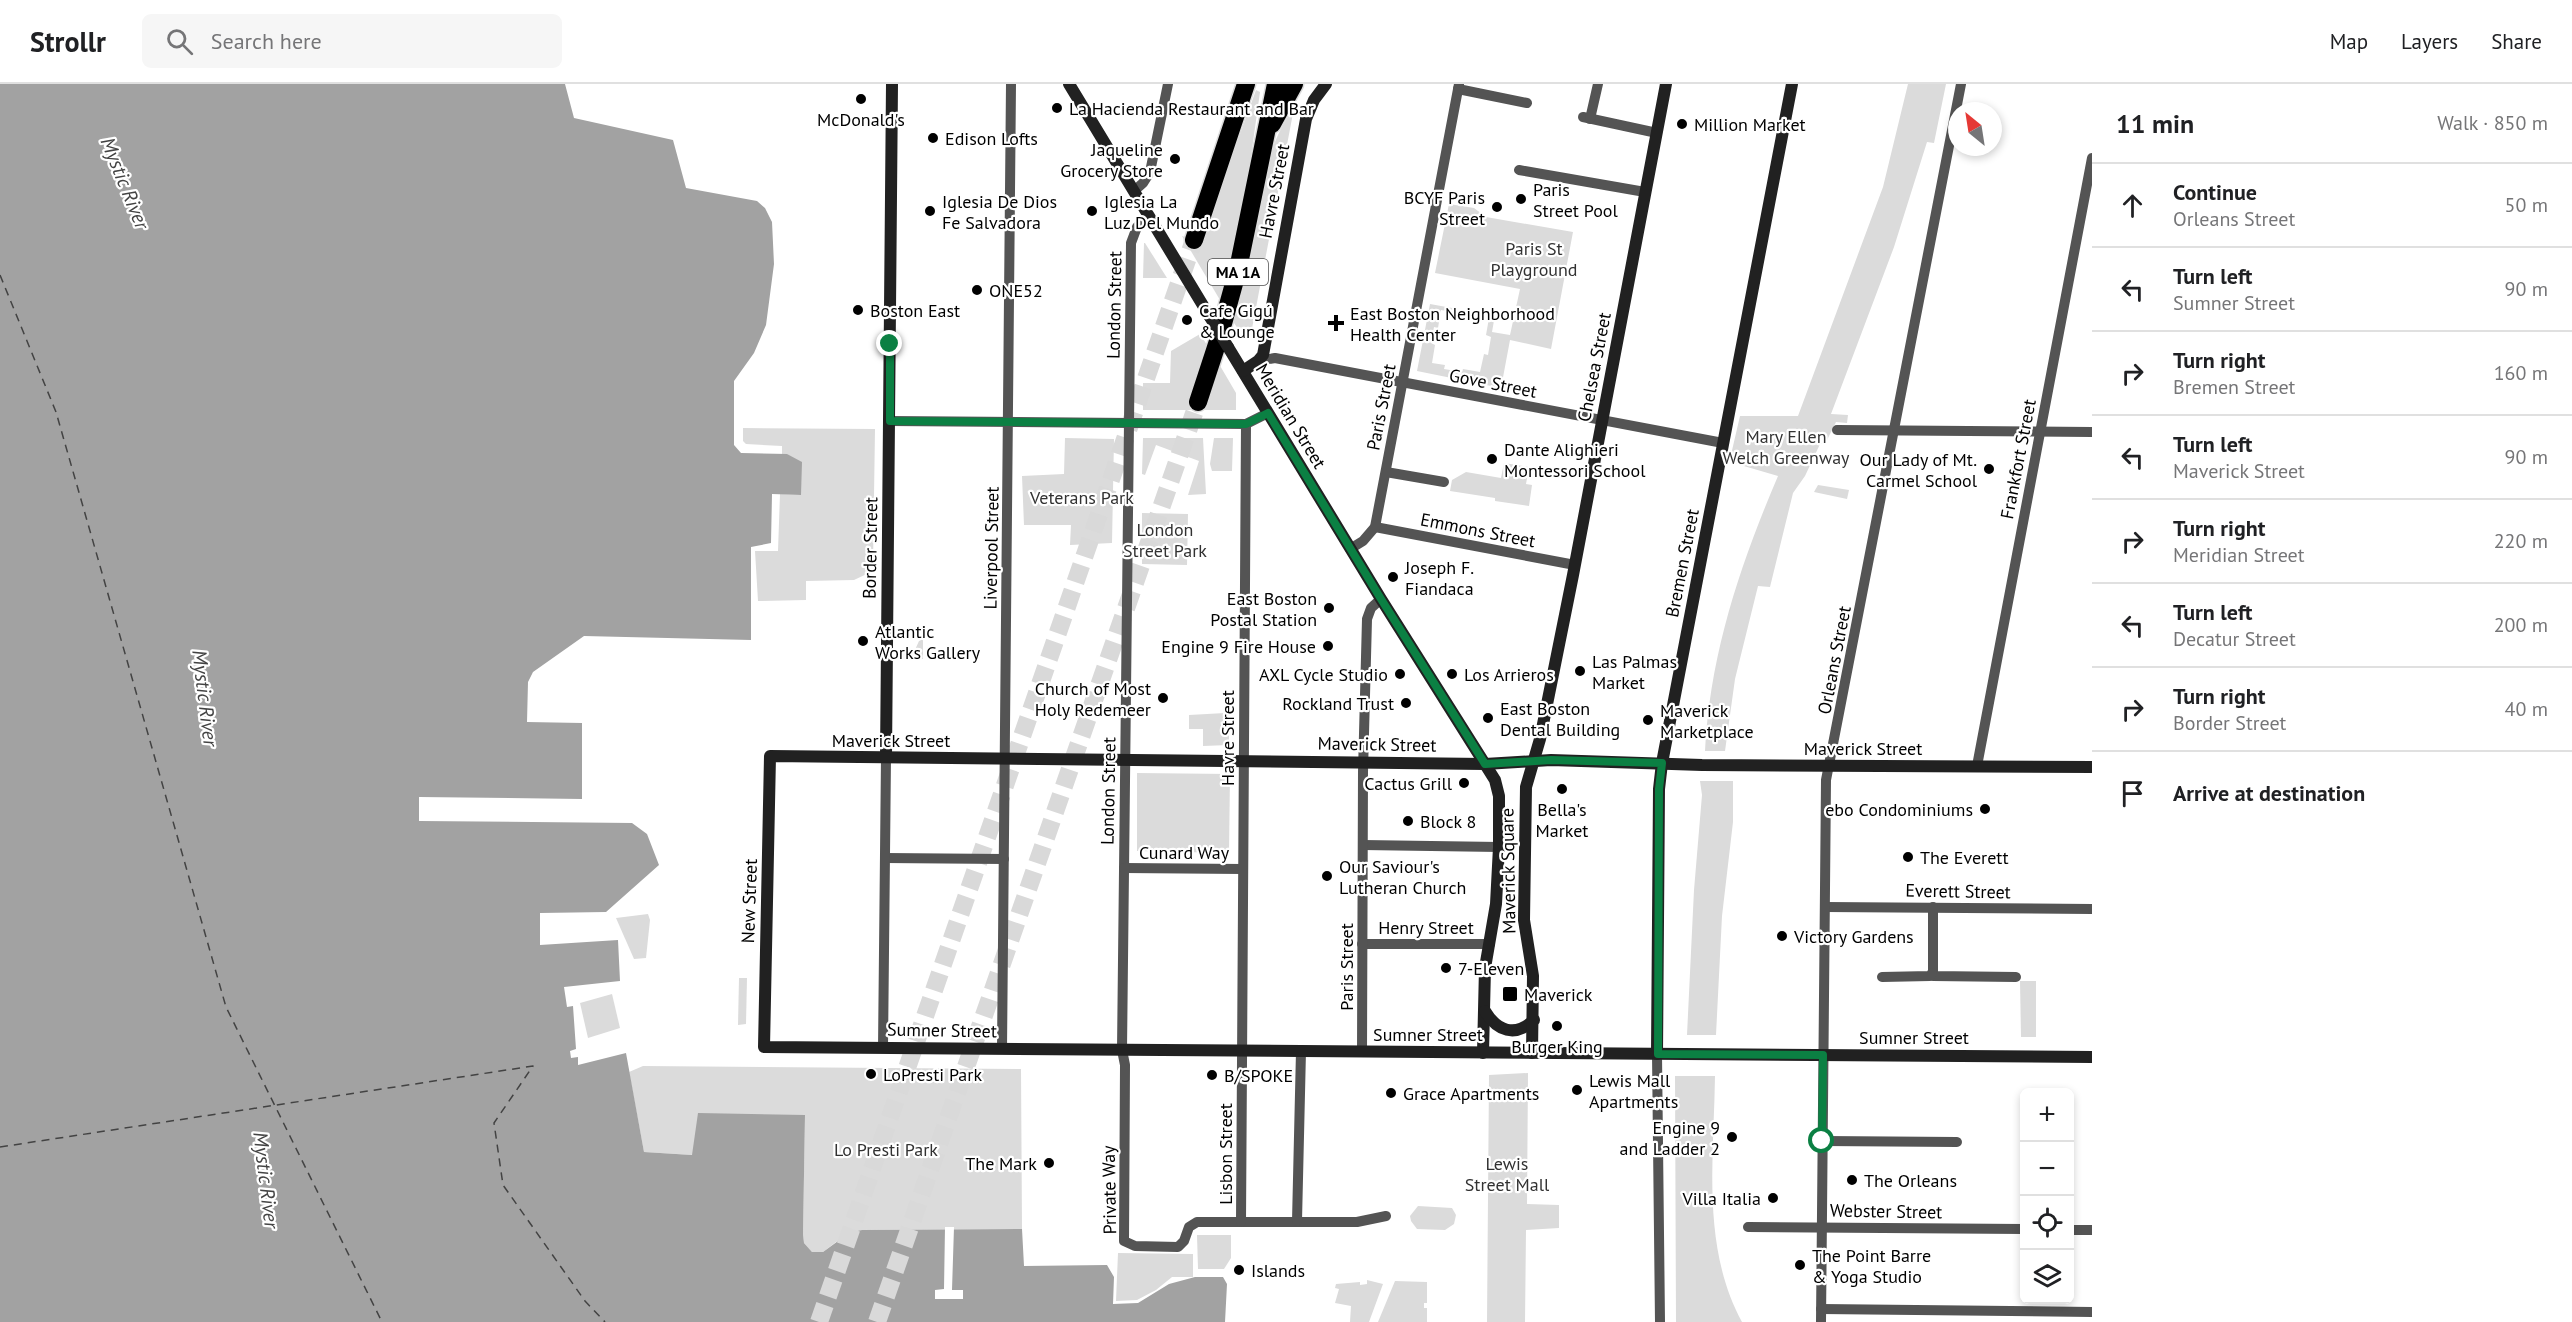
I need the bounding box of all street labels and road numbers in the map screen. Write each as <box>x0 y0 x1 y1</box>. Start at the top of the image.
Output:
street label: Havre Street <box>1254 142 1294 240</box>
street label: London Street <box>1102 251 1126 359</box>
road number: MA 1A <box>1208 259 1268 285</box>
street label: Chelsea Street <box>1572 310 1616 424</box>
street label: Meridian Street <box>1251 359 1331 473</box>
street label: Paris Street <box>1361 362 1401 452</box>
street label: Gove Street <box>1447 363 1539 403</box>
street label: Frankfort Street <box>1995 397 2041 521</box>
street label: Liverpool Street <box>978 486 1004 610</box>
street label: Border Street <box>858 497 882 599</box>
street label: Bremen Street <box>1660 507 1704 619</box>
street label: Emmons Street <box>1419 508 1537 552</box>
street label: Orleans Street <box>1812 604 1856 716</box>
street label: Havre Street <box>1216 690 1239 786</box>
street label: Maverick Street <box>832 729 950 752</box>
street label: Maverick Street <box>1317 731 1437 757</box>
street label: London Street <box>1096 737 1120 845</box>
street label: Maverick Street <box>1804 737 1922 760</box>
street label: Maverick Square <box>1495 808 1521 934</box>
street label: Cunard Way <box>1139 841 1230 864</box>
street label: New Street <box>736 858 762 944</box>
street label: Everett Street <box>1905 879 2011 903</box>
street label: Henry Street <box>1378 916 1474 939</box>
street label: Paris Street <box>1335 923 1358 1011</box>
street label: Sumner Street <box>887 1018 997 1042</box>
street label: Sumner Street <box>1373 1023 1483 1046</box>
street label: Sumner Street <box>1859 1026 1969 1049</box>
street label: Lisbon Street <box>1214 1103 1237 1205</box>
street label: Private Way <box>1097 1145 1121 1235</box>
street label: Webster Street <box>1830 1199 1942 1223</box>

